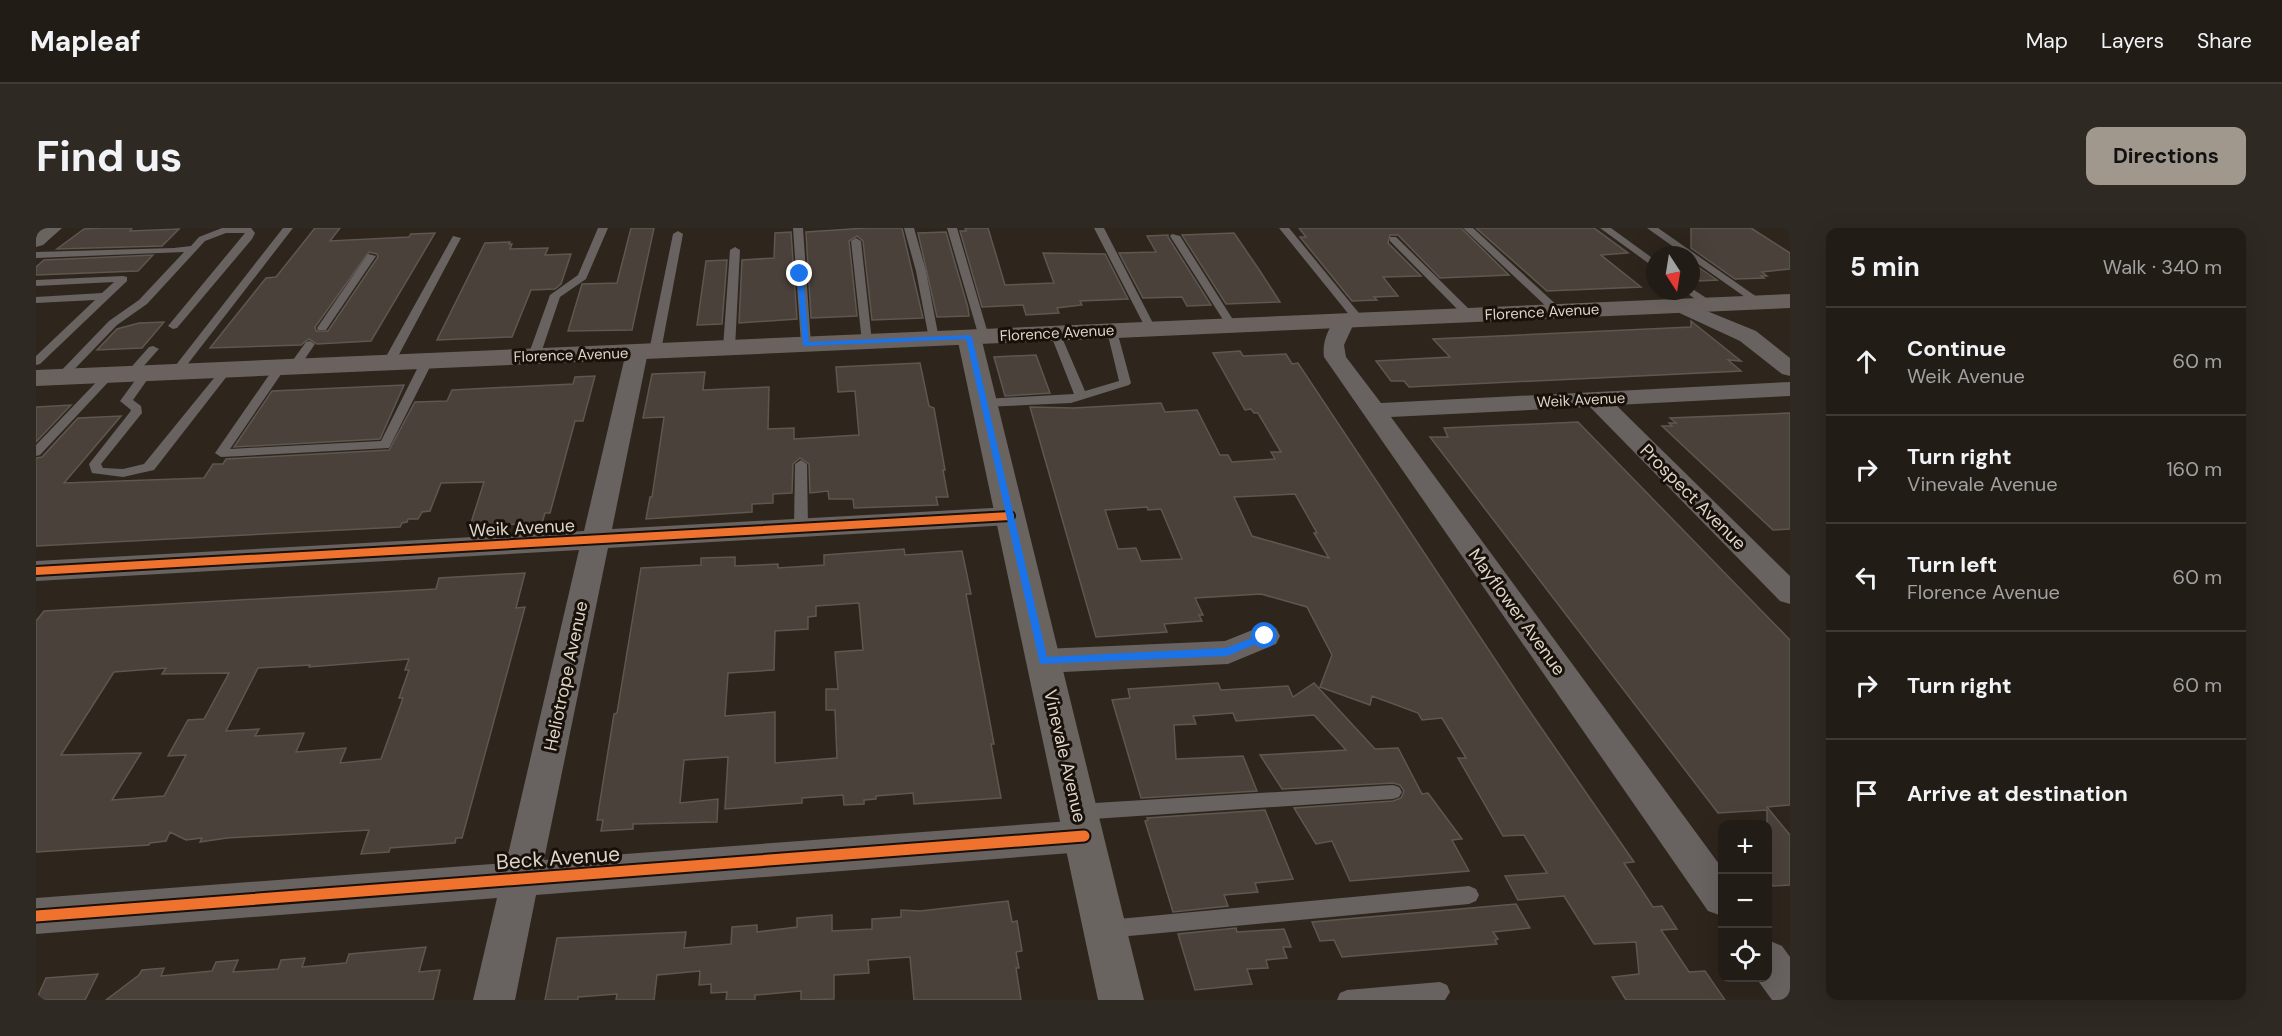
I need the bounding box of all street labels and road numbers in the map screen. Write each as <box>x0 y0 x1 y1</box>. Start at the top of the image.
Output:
street label: Florence Avenue <box>1484 299 1600 325</box>
street label: Florence Avenue <box>999 320 1115 346</box>
street label: Florence Avenue <box>513 343 629 367</box>
street label: Weik Avenue <box>1536 388 1626 412</box>
street label: Prospect Avenue <box>1635 439 1751 555</box>
street label: Weik Avenue <box>468 513 576 543</box>
street label: Mayflower Avenue <box>1463 544 1571 680</box>
street label: Heliotrope Avenue <box>538 599 594 753</box>
street label: Vinevale Avenue <box>1038 687 1092 825</box>
street label: Beck Avenue <box>495 840 621 876</box>

